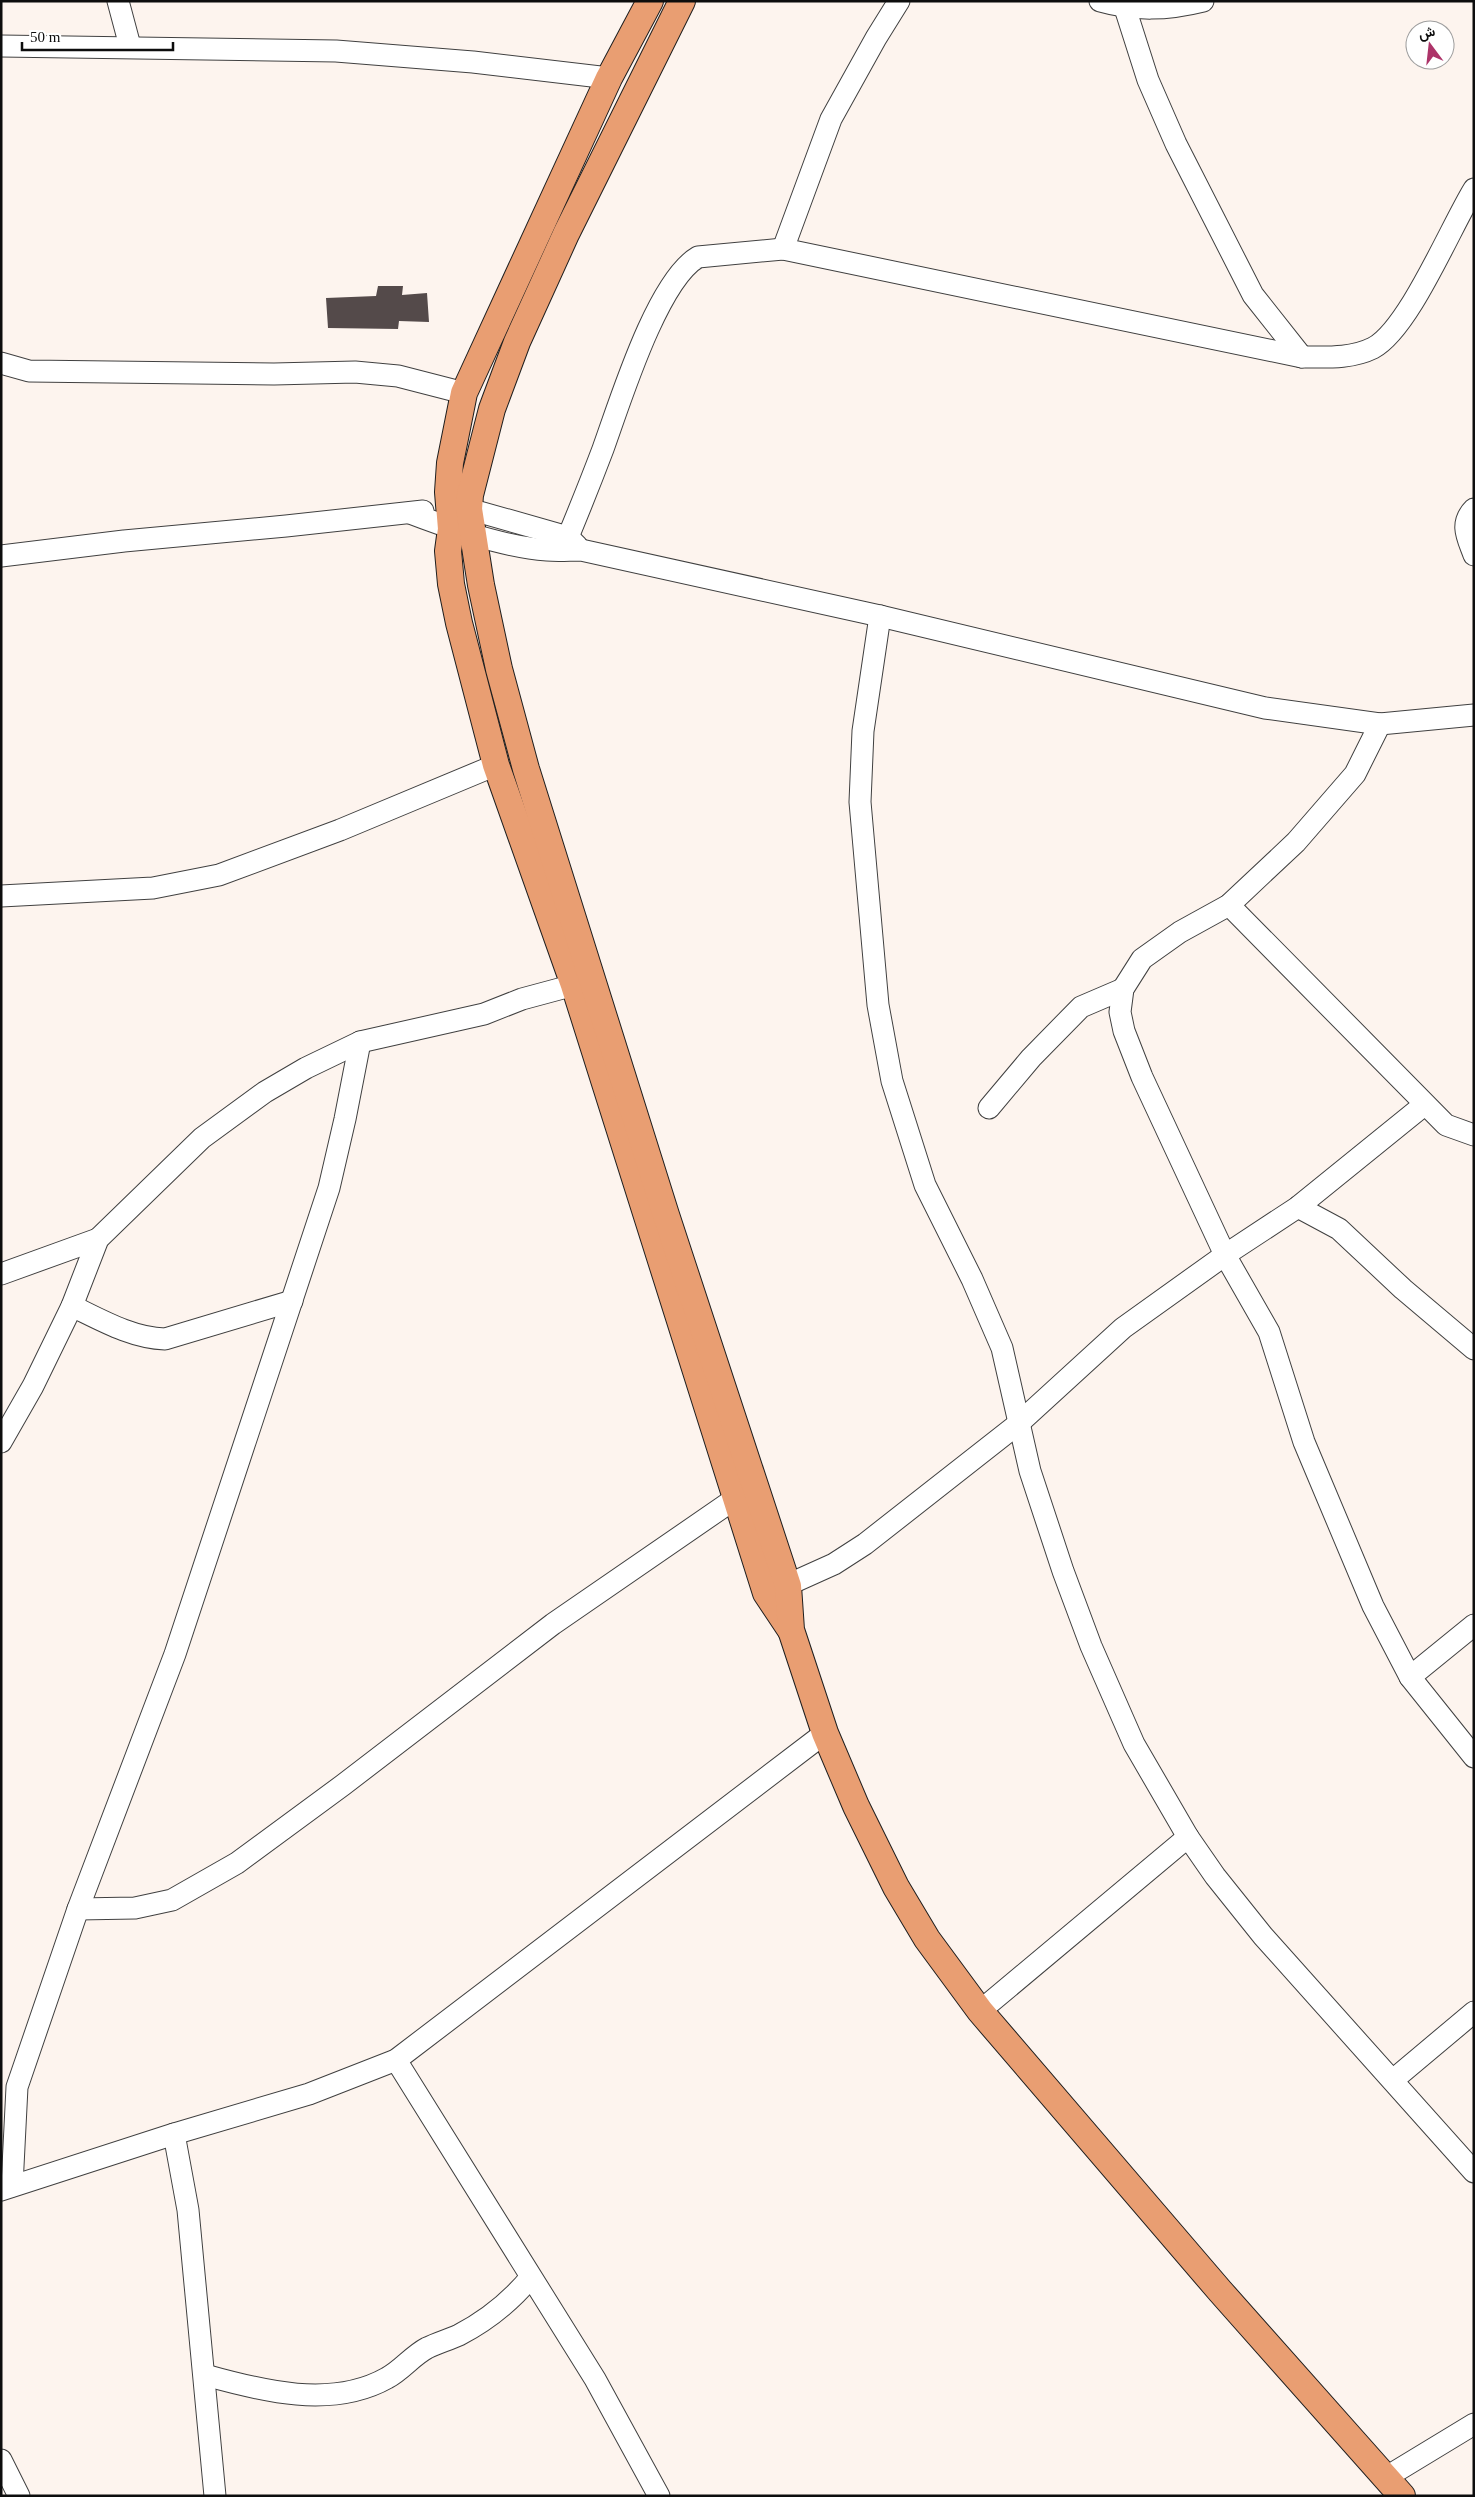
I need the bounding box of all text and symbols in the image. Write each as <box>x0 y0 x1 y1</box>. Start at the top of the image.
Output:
scale bar <box>22 20 174 52</box>
north arrow <box>1405 20 1455 70</box>
text: ش <box>1417 23 1437 43</box>
text: 50 m <box>30 29 61 45</box>

